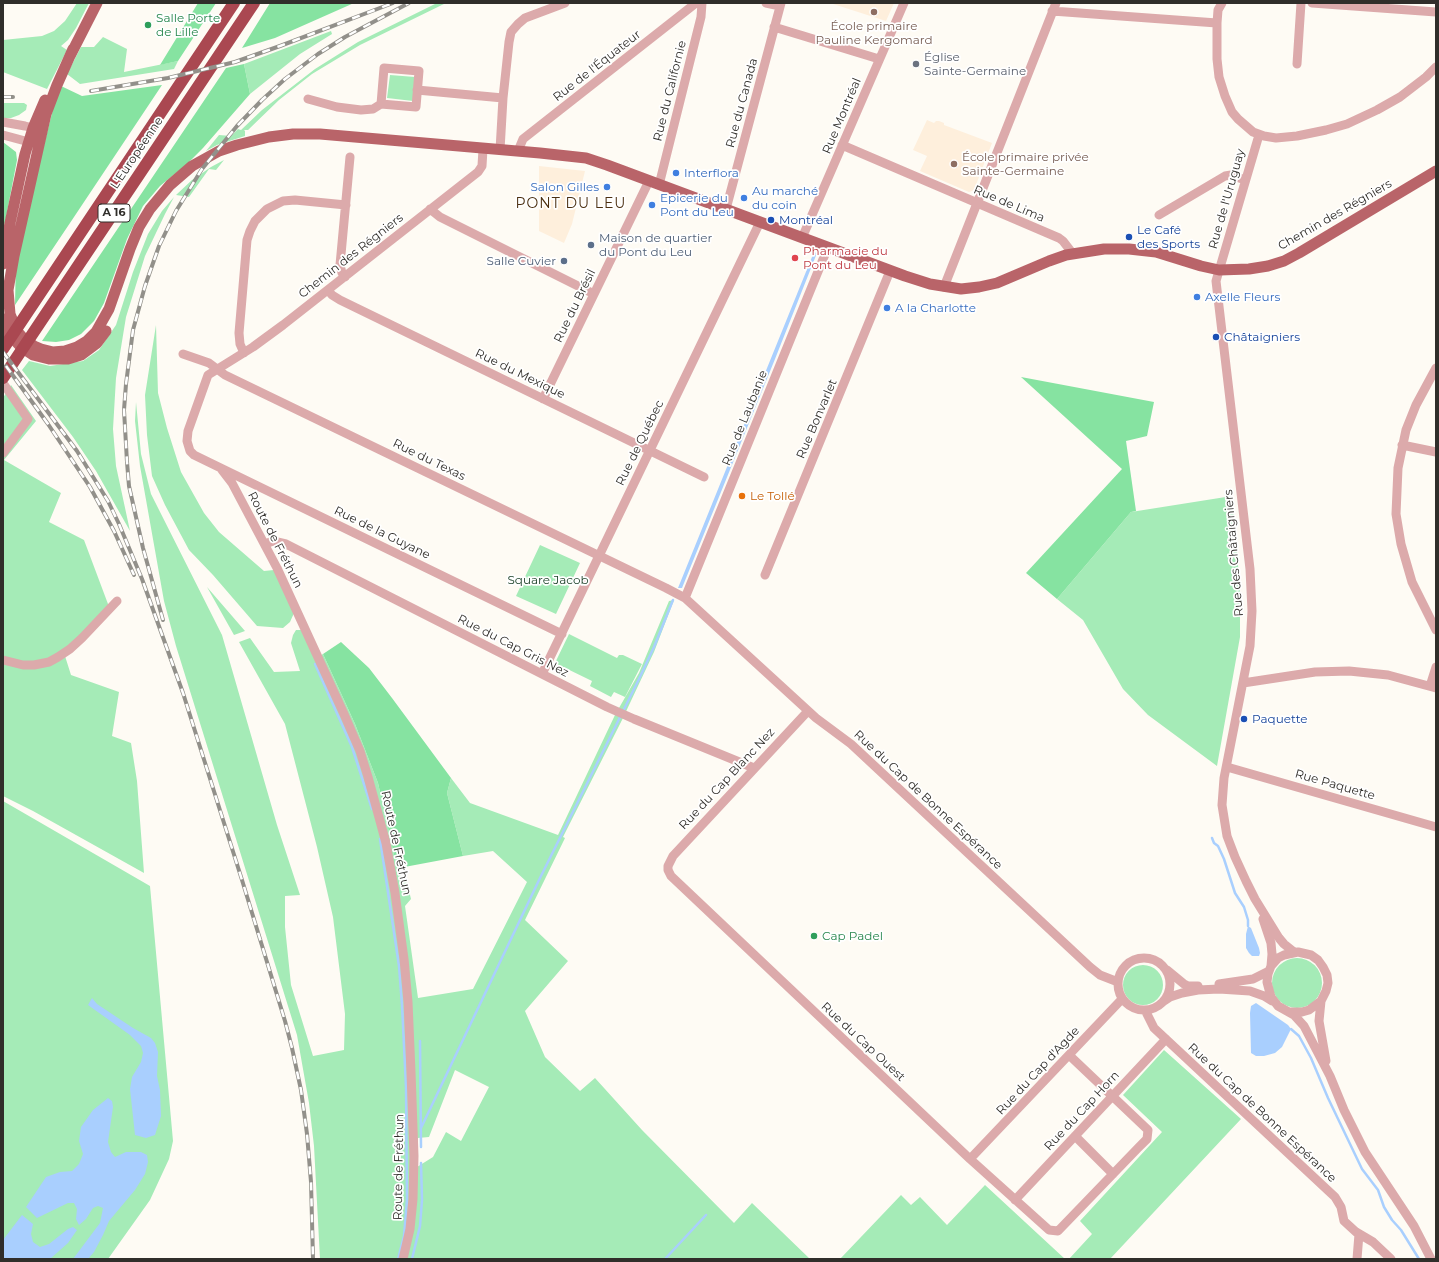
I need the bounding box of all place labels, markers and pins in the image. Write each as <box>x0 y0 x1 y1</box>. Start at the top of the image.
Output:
marker: École primaire Pauline Kergomard <box>869 7 879 17</box>
place label: Salle Porte de Lille <box>156 11 220 39</box>
place label: École primaire Pauline Kergomard <box>815 19 933 47</box>
marker: Salle Porte de Lille <box>143 20 153 30</box>
place label: Église Sainte-Germaine <box>924 50 1026 78</box>
marker: Église Sainte-Germaine <box>911 59 921 69</box>
place label: École primaire privée Sainte-Germaine <box>962 150 1089 178</box>
marker: École primaire privée Sainte-Germaine <box>949 159 959 169</box>
place label: Interflora <box>684 166 739 180</box>
marker: Interflora <box>671 168 681 178</box>
place label: Salon Gilles <box>530 180 599 194</box>
marker: Salon Gilles <box>602 182 612 192</box>
place label: Au marché du coin <box>752 184 818 212</box>
place label: Epicerie du Pont du Leu <box>660 191 734 219</box>
marker: Au marché du coin <box>739 193 749 203</box>
marker: Epicerie du Pont du Leu <box>647 200 657 210</box>
place label: Montréal <box>779 213 833 227</box>
marker: Montréal <box>766 215 776 225</box>
place label: Le Café des Sports <box>1137 223 1200 251</box>
place label: Maison de quartier du Pont du Leu <box>599 231 712 259</box>
marker: Le Café des Sports <box>1124 232 1134 242</box>
marker: Maison de quartier du Pont du Leu <box>586 240 596 250</box>
place label: Pharmacie du Pont du Leu <box>803 244 888 272</box>
marker: Pharmacie du Pont du Leu <box>790 253 800 263</box>
place label: Salle Cuvier <box>487 254 556 268</box>
marker: Salle Cuvier <box>559 256 569 266</box>
place label: Axelle Fleurs <box>1205 290 1280 304</box>
marker: Axelle Fleurs <box>1192 292 1202 302</box>
place label: A la Charlotte <box>895 301 976 315</box>
marker: A la Charlotte <box>882 303 892 313</box>
place label: Châtaigniers <box>1224 330 1300 344</box>
marker: Châtaigniers <box>1211 332 1221 342</box>
place label: Le Tollé <box>750 489 795 503</box>
marker: Le Tollé <box>737 491 747 501</box>
place label: Paquette <box>1252 712 1308 726</box>
marker: Paquette <box>1239 714 1249 724</box>
place label: Cap Padel <box>822 929 883 943</box>
marker: Cap Padel <box>809 931 819 941</box>

